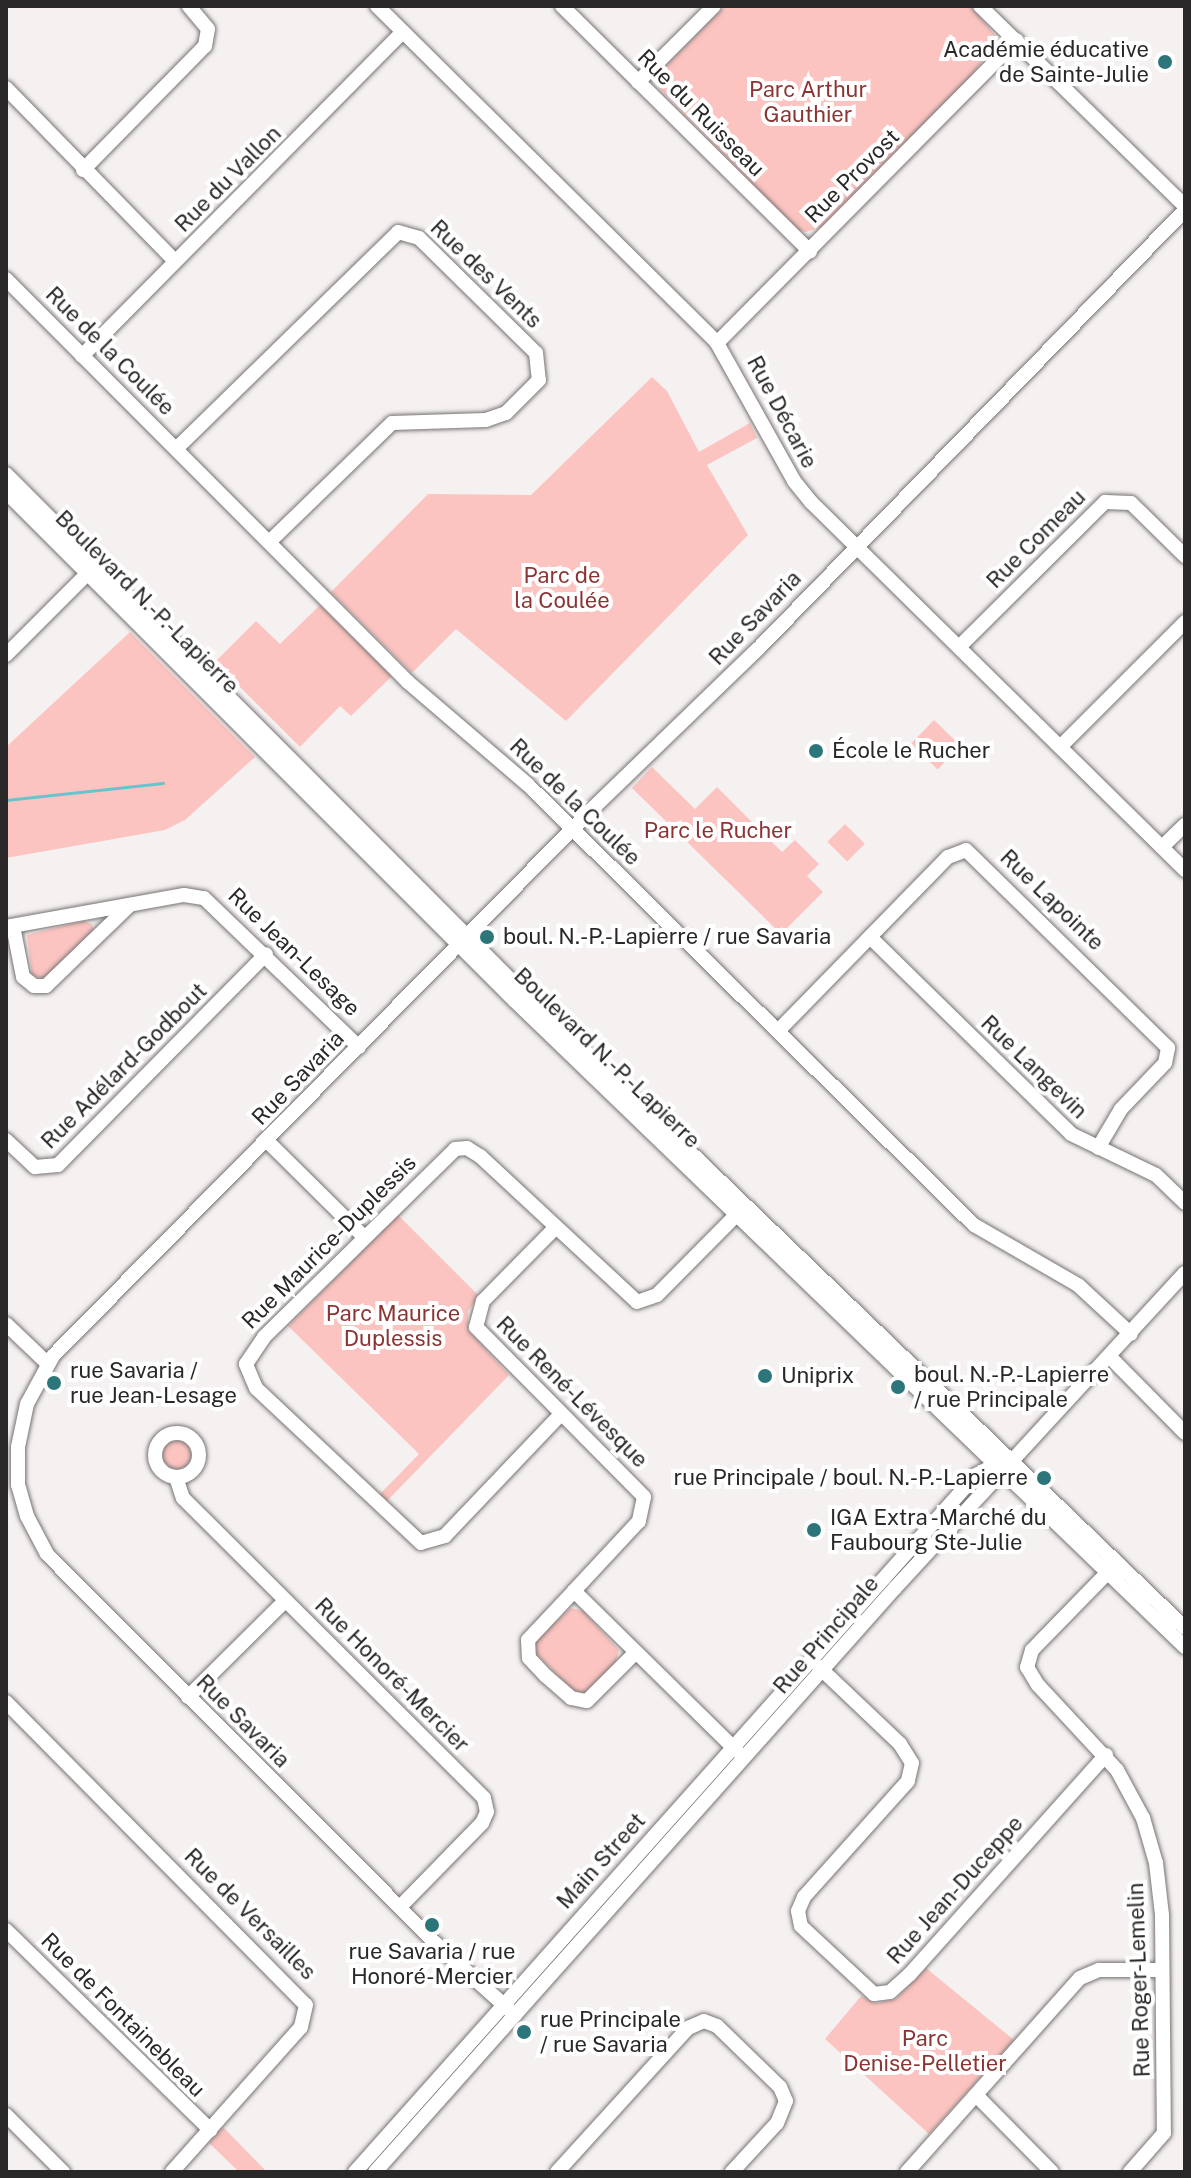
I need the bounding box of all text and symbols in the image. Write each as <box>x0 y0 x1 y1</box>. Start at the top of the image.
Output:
place label: Académie éducative de Sainte-Julie <box>943 36 1149 88</box>
street label: Rue du Ruisseau <box>632 44 770 182</box>
marker: Académie éducative de Sainte-Julie <box>1156 53 1174 71</box>
park label: Parc Arthur Gauthier <box>749 76 867 128</box>
street label: Rue du Vallon <box>169 120 287 238</box>
street label: Rue Provost <box>799 123 905 229</box>
street label: Rue des Vents <box>425 214 547 334</box>
street label: Rue de la Coulée <box>40 281 180 421</box>
street label: Rue Décarie <box>741 351 823 473</box>
street label: Rue Comeau <box>981 484 1091 594</box>
street label: Boulevard N.-P.-Lapierre <box>50 505 244 699</box>
park label: Parc de la Coulée <box>514 562 610 614</box>
street label: Rue Savaria <box>703 565 807 671</box>
street label: Rue de la Coulée <box>504 733 646 871</box>
place label: École le Rucher <box>832 738 991 764</box>
marker: École le Rucher <box>807 742 825 760</box>
park label: Parc le Rucher <box>644 818 792 844</box>
street label: Rue Lapointe <box>995 844 1109 956</box>
street label: Rue Jean-Lesage <box>223 882 365 1022</box>
place label: boul. N.-P.-Lapierre / rue Savaria <box>503 924 832 950</box>
marker: boul. N.-P.-Lapierre / rue Savaria <box>478 928 496 946</box>
street label: Boulevard N.-P.-Lapierre <box>509 962 705 1154</box>
street label: Rue Adélard-Godbout <box>36 978 212 1154</box>
street label: Rue Langevin <box>975 1010 1093 1124</box>
street label: Rue Savaria <box>246 1025 350 1131</box>
street label: Rue Maurice-Duplessis <box>236 1149 422 1335</box>
park label: Parc Maurice Duplessis <box>326 1300 460 1352</box>
street label: Rue René-Lévesque <box>491 1311 653 1473</box>
place label: rue Savaria / rue Jean-Lesage <box>70 1357 237 1408</box>
place label: boul. N.-P.-Lapierre / rue Principale <box>914 1361 1109 1412</box>
place label: Uniprix <box>781 1363 854 1389</box>
marker: Uniprix <box>756 1367 774 1385</box>
marker: rue Savaria / rue Jean-Lesage <box>45 1374 63 1392</box>
marker: boul. N.-P.-Lapierre / rue Principale <box>889 1378 907 1396</box>
place label: rue Principale / boul. N.-P.-Lapierre <box>673 1465 1028 1491</box>
marker: rue Principale / boul. N.-P.-Lapierre <box>1035 1469 1053 1487</box>
place label: IGA Extra -Marché du Faubourg Ste-Julie <box>830 1504 1050 1556</box>
marker: IGA Extra -Marché du Faubourg Ste-Julie <box>805 1521 823 1539</box>
street label: Rue Principale <box>768 1571 884 1699</box>
street label: Rue Honoré-Mercier <box>309 1592 475 1758</box>
street label: Rue Savaria <box>191 1669 295 1773</box>
street label: Main Street <box>551 1808 651 1914</box>
street label: Rue Jean-Duceppe <box>882 1810 1028 1970</box>
street label: Rue de Versailles <box>178 1842 322 1986</box>
street label: Rue Roger-Lemelin <box>1122 1882 1156 2078</box>
marker: rue Savaria / rue Honoré-Mercier <box>423 1916 441 1934</box>
street label: Rue de Fontainebleau <box>35 1927 211 2103</box>
place label: rue Savaria / rue Honoré-Mercier <box>348 1938 516 1990</box>
place label: rue Principale / rue Savaria <box>540 2006 681 2058</box>
marker: rue Principale / rue Savaria <box>515 2023 533 2041</box>
park label: Parc Denise-Pelletier <box>843 2025 1007 2076</box>

